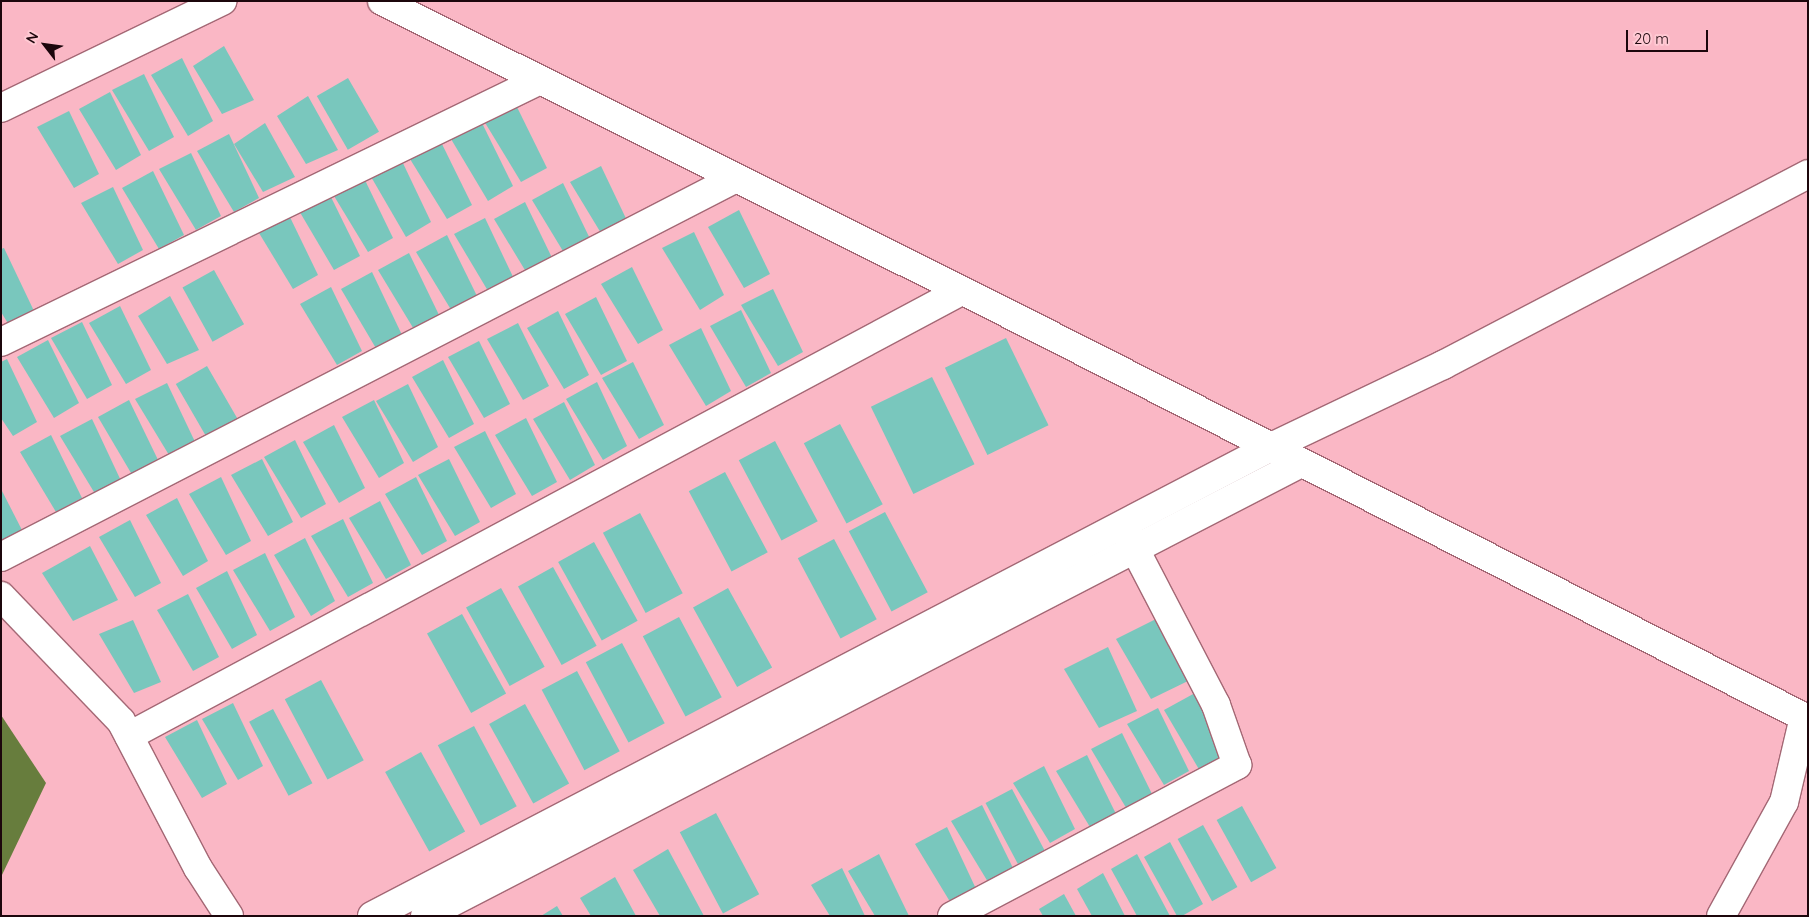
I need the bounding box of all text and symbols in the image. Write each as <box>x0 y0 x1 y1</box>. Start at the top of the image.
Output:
north arrow <box>20 20 70 70</box>
scale bar <box>1629 20 1712 52</box>
text: N <box>22 29 42 46</box>
text: 20 m <box>1634 29 1669 48</box>

